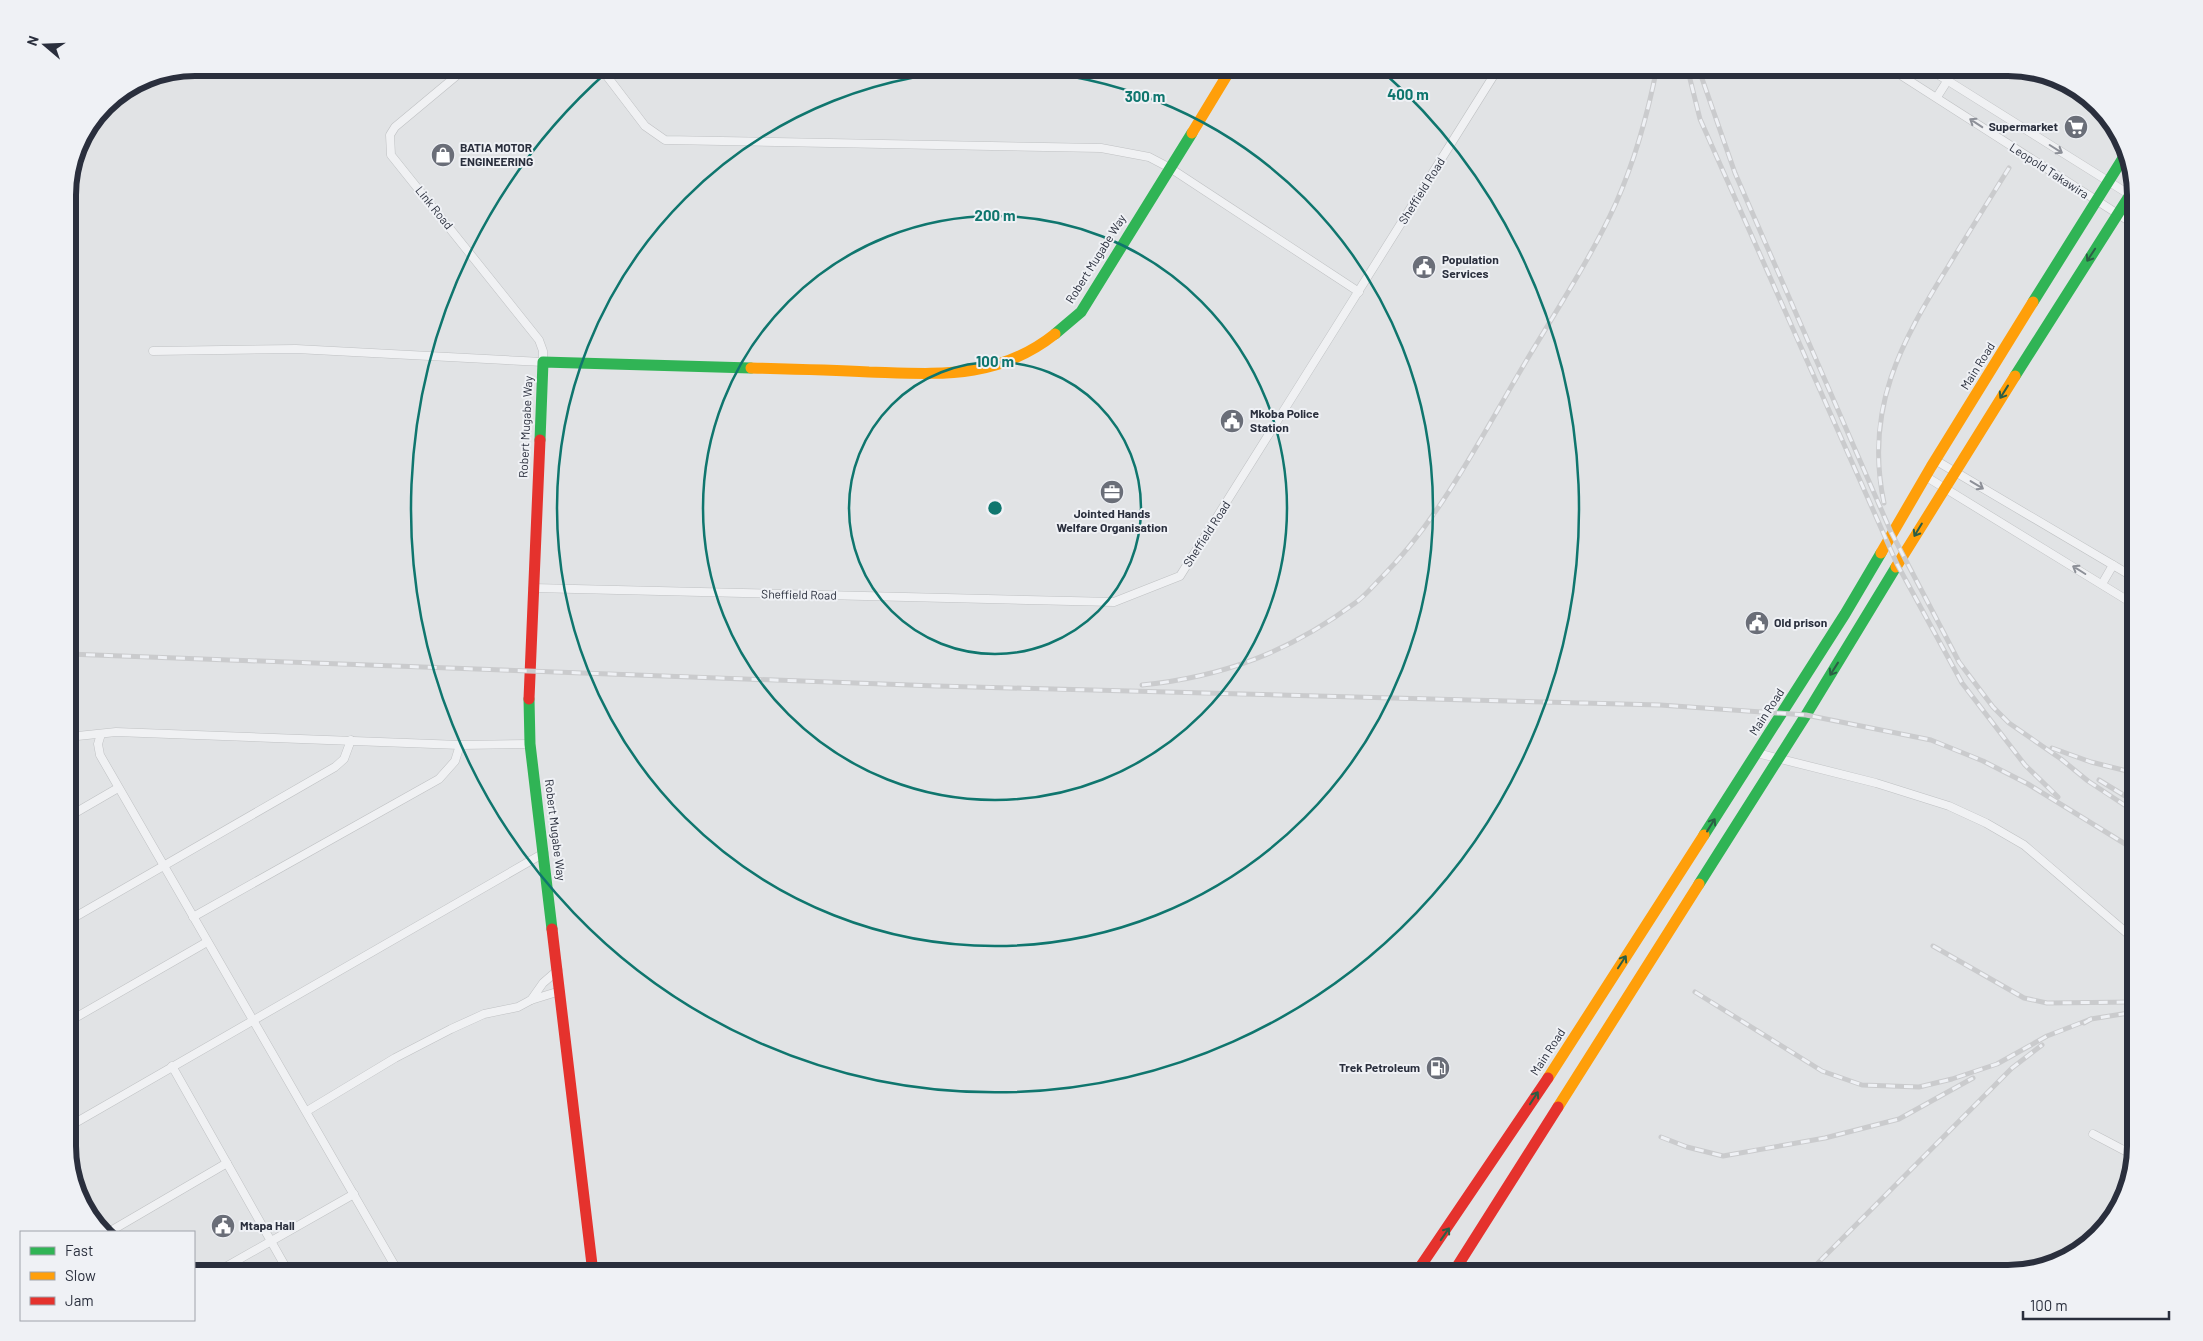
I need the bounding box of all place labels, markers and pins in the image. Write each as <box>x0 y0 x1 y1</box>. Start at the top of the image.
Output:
supermarket icon: Supermarket <box>2063 114 2089 140</box>
place label: Supermarket <box>1989 119 2058 133</box>
place label: BATIA MOTOR ENGINEERING <box>460 140 533 168</box>
shop icon: BATIA MOTOR ENGINEERING <box>430 142 456 168</box>
place label: Population Services <box>1442 252 1499 280</box>
public building icon: Population Services <box>1411 254 1437 280</box>
place label: Mkoba Police Station <box>1250 406 1319 434</box>
public building icon: Mkoba Police Station <box>1219 408 1245 434</box>
office icon: Jointed Hands Welfare Organisation <box>1099 479 1125 505</box>
centre of rings <box>986 499 1004 517</box>
place label: Jointed Hands Welfare Organisation <box>1056 506 1168 534</box>
public building icon: Old prison <box>1744 610 1770 636</box>
place label: Old prison <box>1774 615 1827 629</box>
fuel station icon: Trek Petroleum <box>1425 1055 1451 1081</box>
place label: Trek Petroleum <box>1339 1060 1420 1074</box>
public building icon: Mtapa Hall <box>210 1213 236 1239</box>
place label: Mtapa Hall <box>240 1218 295 1232</box>

